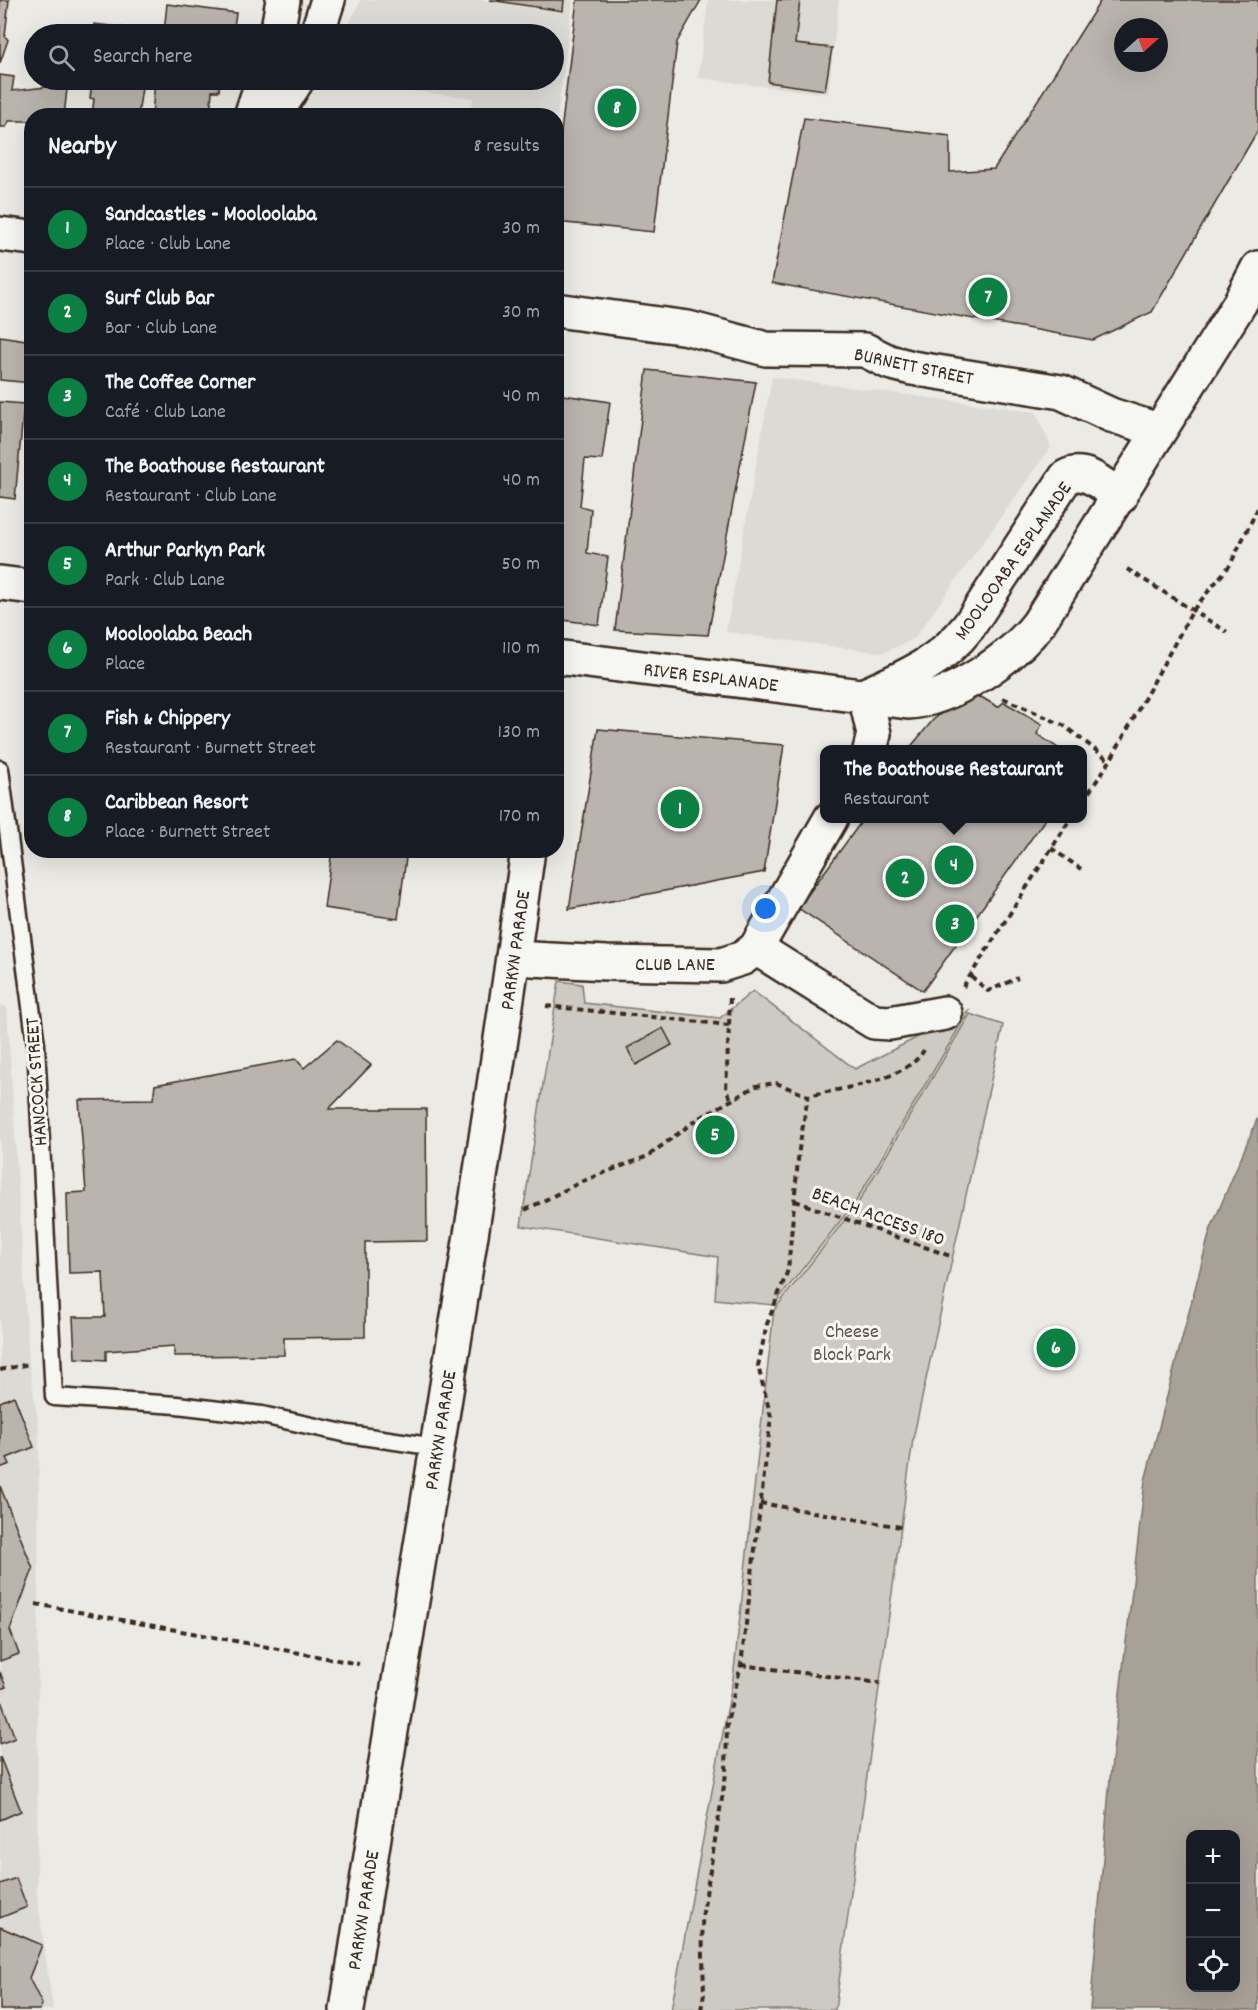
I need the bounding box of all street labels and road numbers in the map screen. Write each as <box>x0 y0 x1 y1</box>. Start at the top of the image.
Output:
street label: BURNETT STREET <box>851 342 976 394</box>
street label: MOOLOOABA ESPLANADE <box>949 477 1080 647</box>
street label: RIVER ESPLANADE <box>642 657 779 701</box>
street label: PARKYN PARADE <box>495 889 539 1012</box>
street label: CLUB LANE <box>635 952 715 980</box>
street label: HANCOCK STREET <box>20 1017 56 1147</box>
street label: BEACH ACCESS 180 <box>808 1181 948 1255</box>
street label: PARKYN PARADE <box>419 1369 465 1492</box>
street label: PARKYN PARADE <box>342 1849 388 1972</box>

